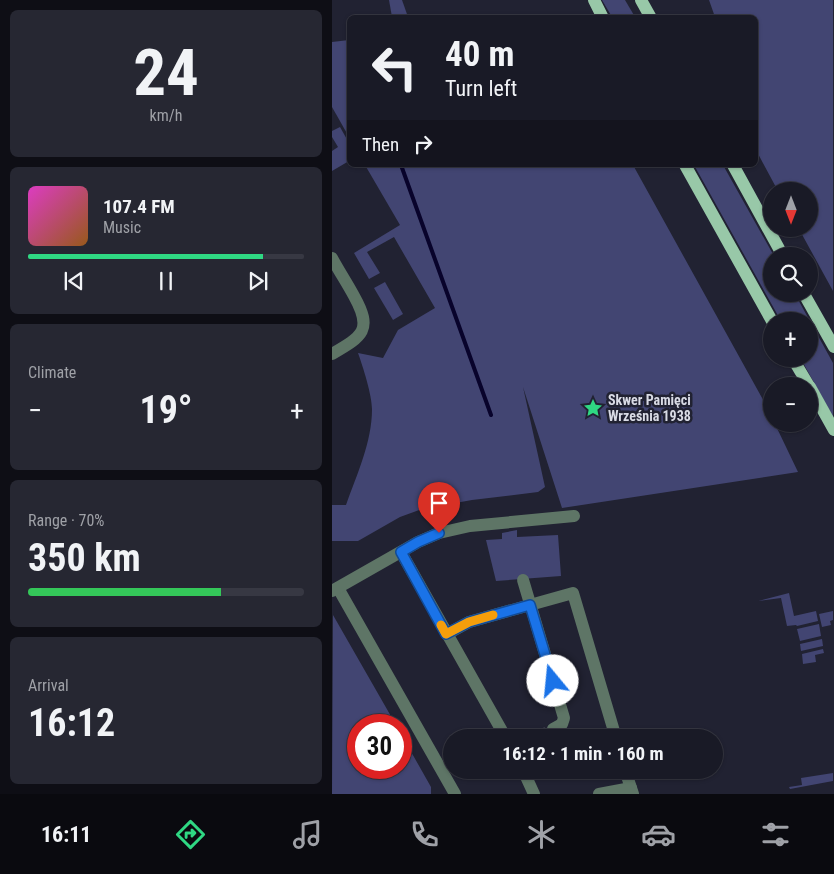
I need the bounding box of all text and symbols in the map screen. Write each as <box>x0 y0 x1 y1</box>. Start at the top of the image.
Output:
text: 40 m <box>445 34 514 75</box>
text: 24 <box>133 35 199 111</box>
icon: left <box>362 35 427 100</box>
text: Turn left <box>445 76 517 101</box>
text: km/h <box>150 106 182 125</box>
icon: right <box>409 130 437 158</box>
text: Then <box>362 133 399 156</box>
north arrow <box>763 182 818 238</box>
map controls <box>763 182 818 432</box>
text: 107.4 FM <box>103 195 175 218</box>
text: Music <box>103 218 141 237</box>
button: search <box>763 247 818 302</box>
icon: previous <box>60 267 88 295</box>
icon: pause <box>152 267 180 295</box>
icon: next <box>244 267 272 295</box>
button: + <box>763 312 818 367</box>
text: Climate <box>28 363 76 382</box>
button: − <box>763 377 818 432</box>
text: 19° <box>139 388 193 432</box>
place label: Skwer Pamięci Września 1938 <box>608 392 691 424</box>
text: − <box>28 394 42 427</box>
text: + <box>290 394 304 427</box>
place icon: Skwer Pamięci Września 1938 <box>582 397 604 419</box>
pin <box>418 482 460 533</box>
icon: arrive <box>425 489 453 517</box>
text: Range · 70% <box>28 511 104 530</box>
text: 350 km <box>28 536 141 580</box>
position arrow <box>526 654 578 706</box>
text: Arrival <box>28 676 69 695</box>
text: 16:12 <box>28 701 115 745</box>
speed limit sign: 30 <box>347 714 412 779</box>
text: 16:12 · 1 min · 160 m <box>502 742 664 765</box>
icon: directions <box>173 817 208 852</box>
icon: music <box>290 817 325 852</box>
icon: phone <box>407 817 442 852</box>
icon: climate <box>524 817 559 852</box>
icon: car <box>641 817 676 852</box>
icon: filters <box>758 817 793 852</box>
text: 16:11 <box>41 822 91 847</box>

